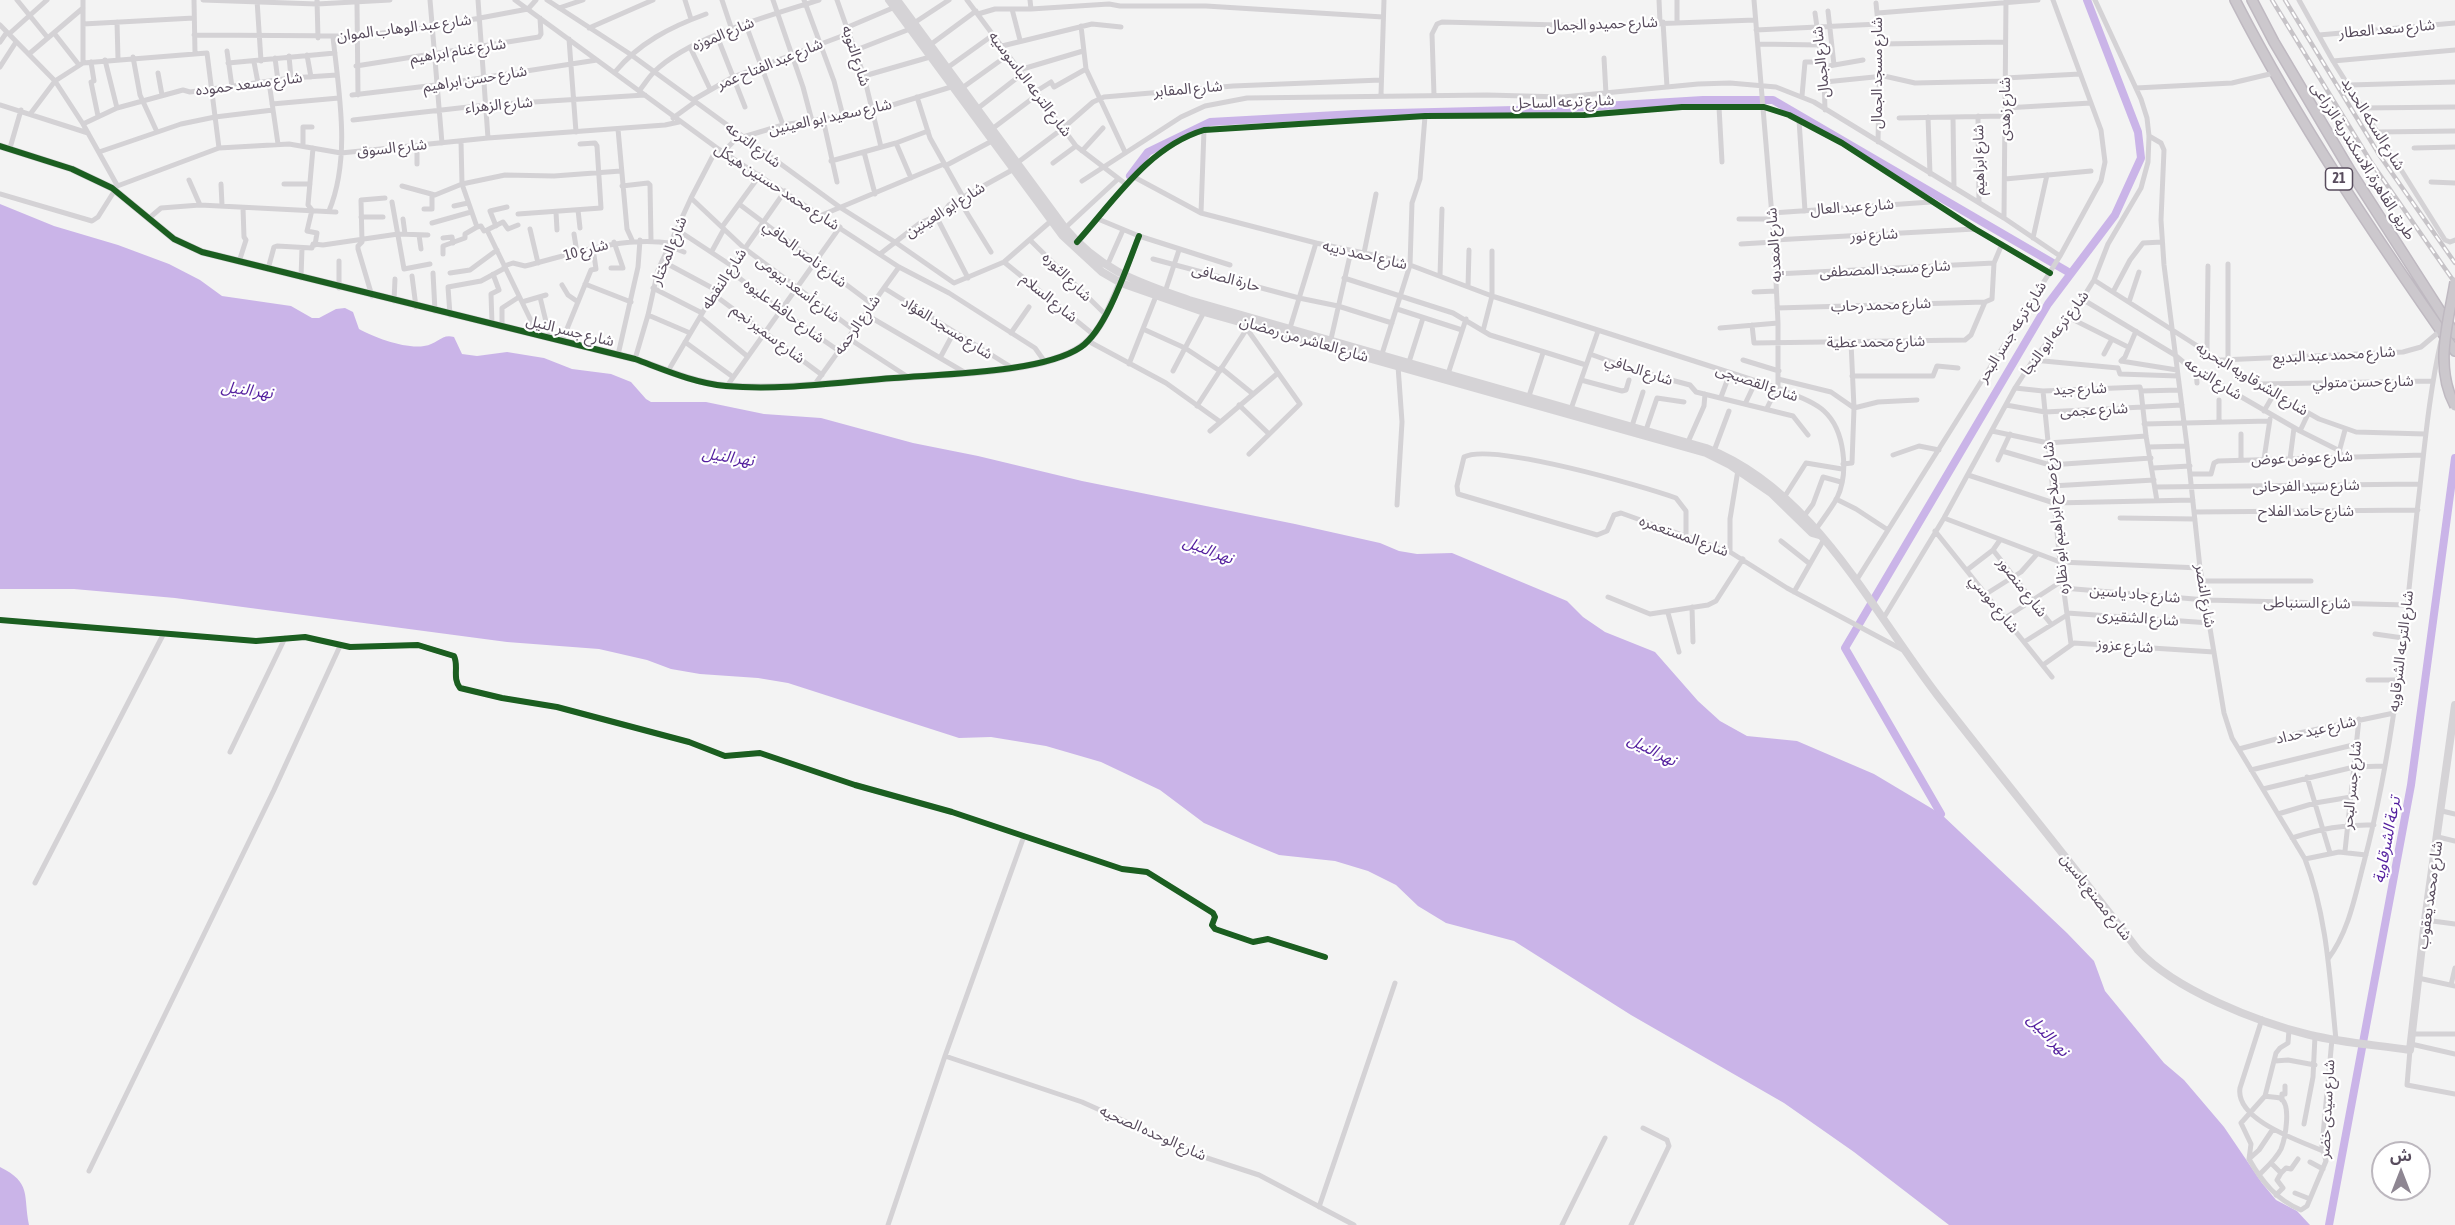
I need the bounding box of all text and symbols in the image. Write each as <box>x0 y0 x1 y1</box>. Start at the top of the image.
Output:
street label: شارع عبد الوهاب الموان <box>336 11 472 45</box>
street label: شارع الموزه <box>689 13 757 55</box>
street label: شارع حميدو الجمال <box>1546 13 1658 35</box>
street label: شارع سعد العطار <box>2338 16 2436 42</box>
street label: شارع مسجد الجمال <box>1868 17 1886 129</box>
street label: شارع التوبه <box>838 23 874 89</box>
street label: شارع الجمال <box>1808 25 1834 99</box>
street label: شارع الترعه الباسوسيه <box>985 28 1075 140</box>
street label: شارع غنام ابراهيم <box>409 35 507 67</box>
street label: شارع عبد الفتاح عمر <box>714 35 826 93</box>
street label: شارع حسن ابراهيم <box>422 62 528 96</box>
street label: شارع مسعد حموده <box>195 69 303 99</box>
street label: شارع السكه الحديد <box>2337 74 2409 174</box>
street label: شارع المقابر <box>1153 77 1223 101</box>
street label: شارع زهدى <box>1996 77 2014 141</box>
street label: طريق القاهرة, الاسكندرية الزراعى <box>2307 79 2419 243</box>
street label: شارع ترعه الساحل <box>1511 91 1615 113</box>
street label: شارع الزهراء <box>464 93 534 117</box>
street label: شارع سعيد ابو العينين <box>767 95 893 139</box>
street label: شارع الترعه <box>722 118 784 172</box>
street label: شارع ابراهيم <box>1969 125 1989 195</box>
street label: شارع السوق <box>356 135 428 161</box>
street label: شارع محمد حسنين هيكل <box>711 140 843 234</box>
road number: 21 <box>2326 168 2352 190</box>
street label: شارع ابو العينين <box>902 178 988 242</box>
street label: شارع عبد العال <box>1809 195 1895 219</box>
street label: شارع المعديه <box>1762 207 1786 283</box>
street label: شارع المختار <box>647 214 691 288</box>
street label: شارع ناصر الحافي <box>760 217 850 291</box>
street label: شارع نور <box>1850 225 1898 245</box>
street label: شارع 10 <box>562 235 610 265</box>
street label: شارع احمد ديبه <box>1321 237 1409 273</box>
street label: شارع النقطه <box>698 245 750 313</box>
street label: شارع الثوره <box>1039 249 1095 305</box>
street label: شارع أسعد بيومى <box>753 252 843 326</box>
street label: شارع مسجد المصطفى <box>1819 257 1951 281</box>
street label: حارة الصافى <box>1190 260 1262 296</box>
street label: شارع السلام <box>1017 270 1081 326</box>
street label: شارع حافظ عليوه <box>740 275 828 347</box>
street label: شارع ترعه جسر البحر <box>1974 278 2050 386</box>
street label: شارع ترعه ابو النجا <box>2017 287 2093 379</box>
street label: شارع الرحمه <box>830 292 884 358</box>
street label: شارع مسجد الفؤاد <box>898 293 996 363</box>
street label: شارع محمد رحاب <box>1831 294 1931 316</box>
street label: شارع سمير نجم <box>728 301 808 367</box>
street label: شارع جسر النيل <box>524 311 616 351</box>
street label: شارع العاشر من رمضان <box>1237 312 1371 366</box>
street label: شارع محمد عطية <box>1827 332 1925 352</box>
street label: شارع الشرقاويه البحريه <box>2192 338 2312 420</box>
street label: شارع محمد عبد البديع <box>2272 343 2396 367</box>
street label: شارع الحافي <box>1603 351 1675 389</box>
street label: شارع الترعه <box>2181 354 2245 404</box>
street label: شارع القصبجى <box>1713 360 1801 406</box>
street label: شارع حسن متولي <box>2312 372 2414 392</box>
water label: نهر النيل <box>220 377 274 403</box>
street label: شارع جيد <box>2053 379 2107 399</box>
street label: شارع عجمى <box>2060 399 2128 421</box>
street label: شارع صلاح ابراهيم ابو نظاره <box>2039 441 2073 595</box>
water label: نهر النيل <box>701 443 755 471</box>
street label: شارع عوض عوض <box>2251 447 2353 469</box>
street label: شارع سيد الفرحانى <box>2252 476 2360 496</box>
street label: شارع حامد الفلاح <box>2258 502 2354 520</box>
street label: شارع المستعمره <box>1637 512 1731 560</box>
water label: نهر النيل <box>1180 532 1236 568</box>
street label: شارع منصور <box>1993 553 2051 621</box>
street label: شارع النصر <box>2191 563 2219 629</box>
street label: شارع موسي <box>1965 572 2023 636</box>
street label: شارع جاد ياسين <box>2089 581 2181 607</box>
street label: شارع الترعه الشرقاويه <box>2385 589 2417 713</box>
street label: شارع السنباطى <box>2263 593 2351 613</box>
street label: شارع الشقيرى <box>2097 606 2179 630</box>
street label: شارع عزوز <box>2096 635 2154 657</box>
street label: شارع عيد حداد <box>2274 712 2358 748</box>
water label: نهر النيل <box>1624 730 1680 770</box>
street label: شارع جسر البحر <box>2338 740 2366 830</box>
water label: ترعة الشرقاوية <box>2369 795 2405 885</box>
street label: شارع محمد يعقوب <box>2413 840 2447 950</box>
street label: شارع مصنع ياسين <box>2056 850 2136 944</box>
water label: نهر النيل <box>2023 1010 2073 1060</box>
street label: شارع سيدى خضر <box>2315 1059 2339 1159</box>
street label: شارع الوحده الصحيه <box>1097 1101 1209 1165</box>
north arrow <box>2371 1141 2431 1201</box>
text: ش <box>2390 1146 2412 1164</box>

